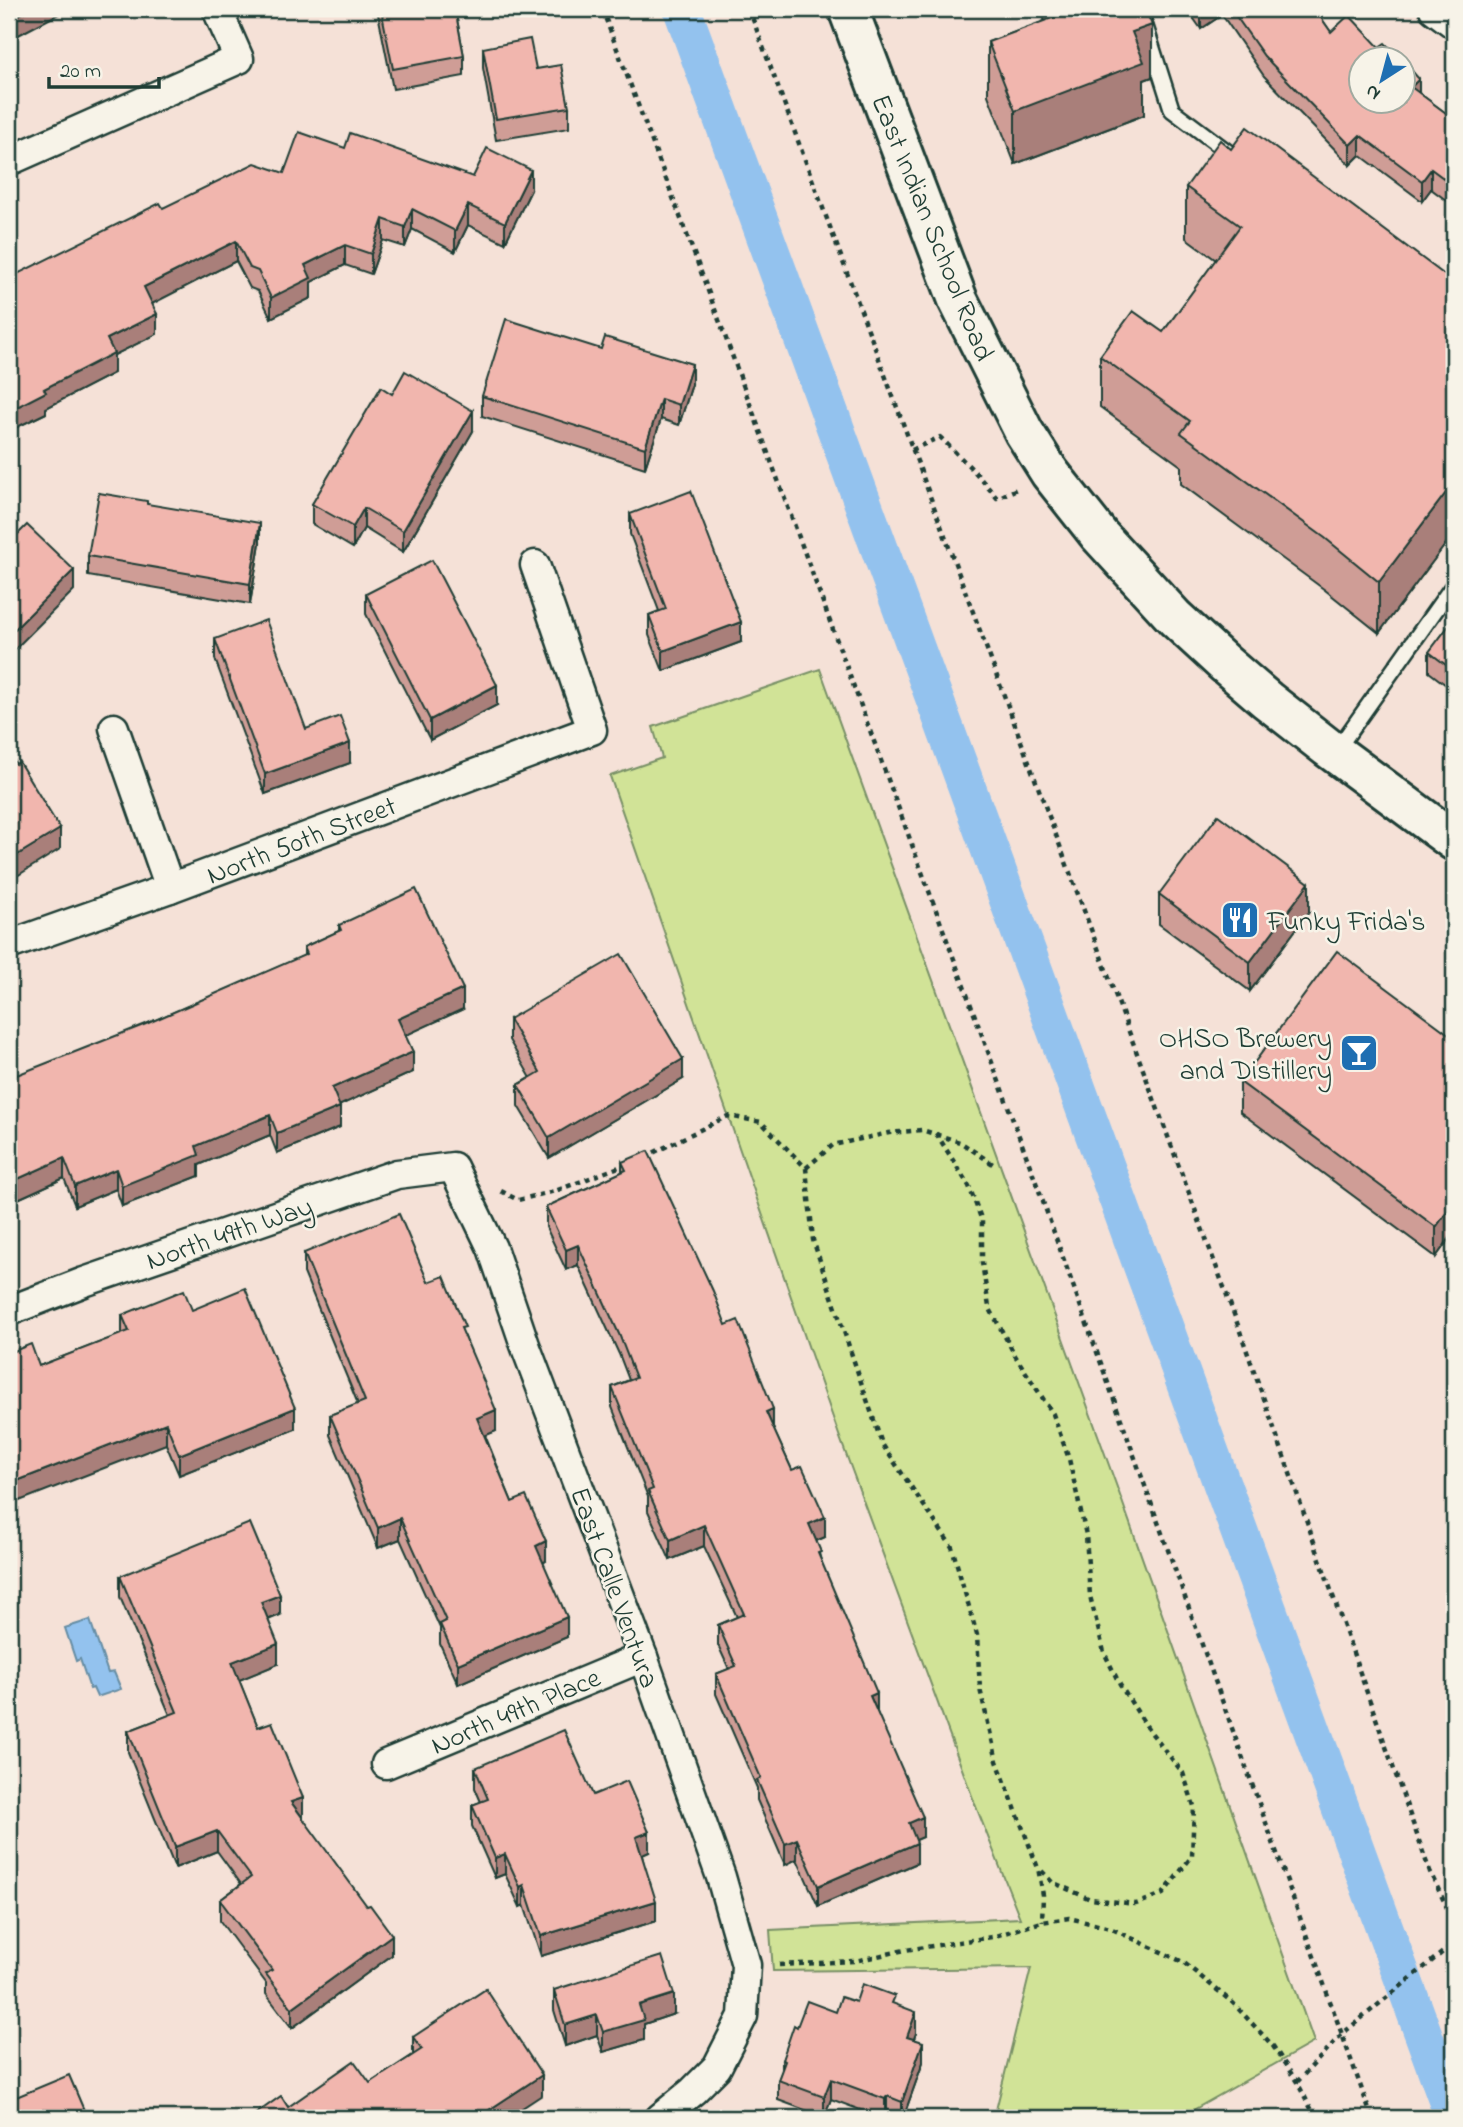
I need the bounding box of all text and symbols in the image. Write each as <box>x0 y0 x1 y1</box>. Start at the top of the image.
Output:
scale bar <box>49 46 159 90</box>
north arrow <box>1348 46 1418 116</box>
text: 20 m <box>60 57 101 87</box>
text: N <box>1360 77 1387 106</box>
street label: East Indian School Road <box>858 89 1003 368</box>
street label: North 50th Street <box>201 787 403 897</box>
restaurant icon: Funky Frida's <box>1219 899 1261 941</box>
place label: Funky Frida's <box>1266 903 1425 944</box>
place label: OHSO Brewery and Distillery <box>1159 1020 1332 1093</box>
bar icon: OHSO Brewery and Distillery <box>1338 1032 1380 1074</box>
street label: North 49th Way <box>141 1188 319 1283</box>
street label: East Calle Ventura <box>557 1482 668 1694</box>
street label: North 49th Place <box>425 1659 608 1767</box>

